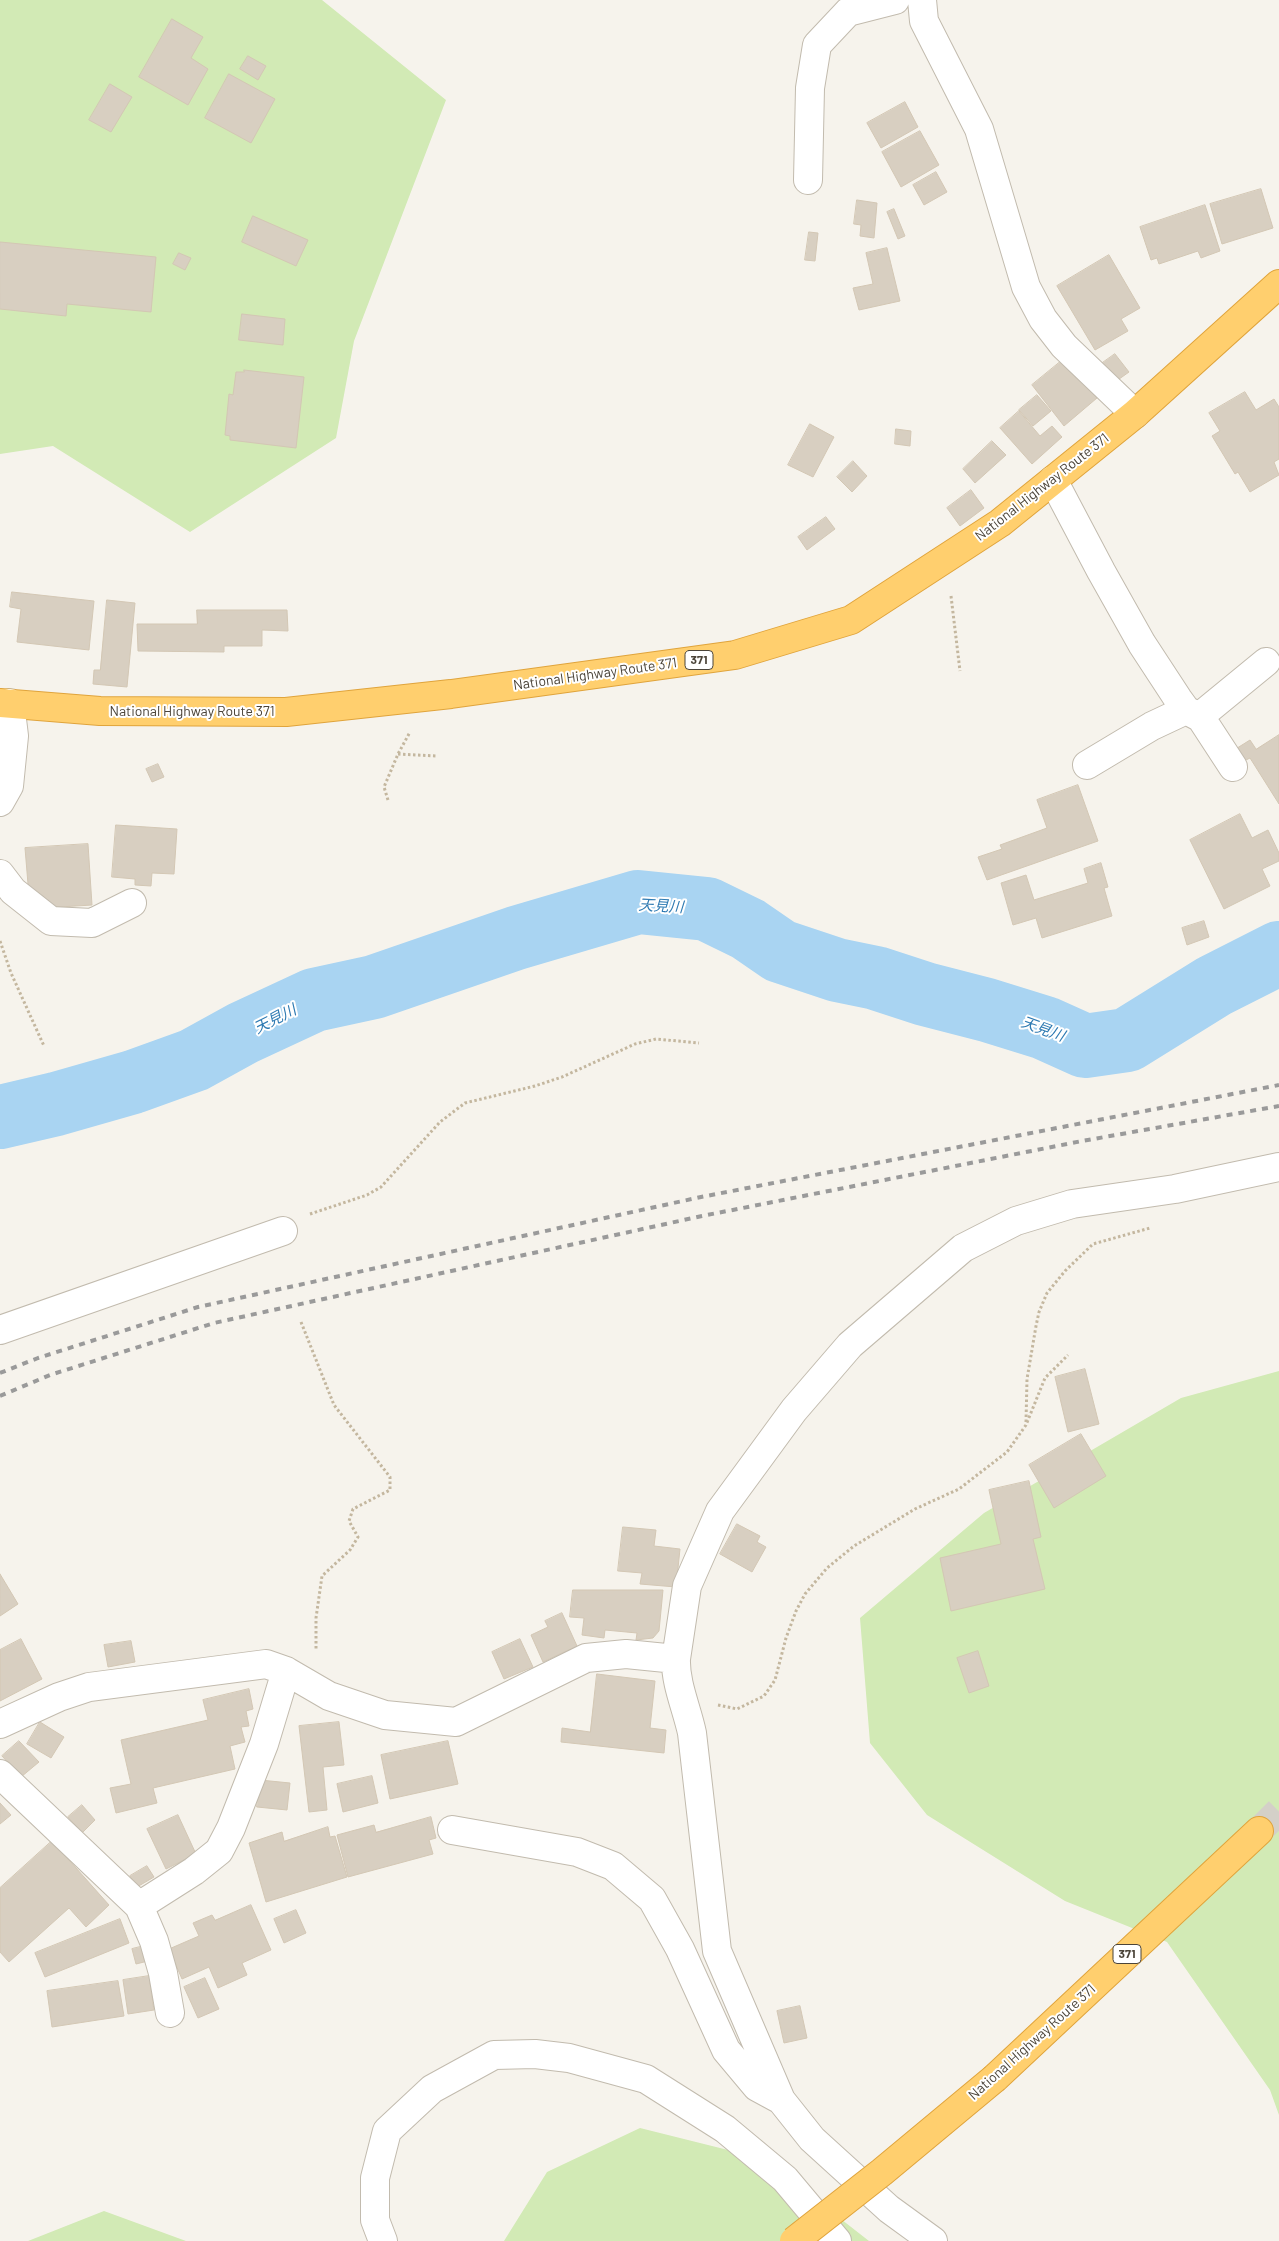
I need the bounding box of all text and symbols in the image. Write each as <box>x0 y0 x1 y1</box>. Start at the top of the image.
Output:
street label: National Highway Route 371 <box>972 430 1112 544</box>
road number: 371 <box>685 650 713 670</box>
street label: National Highway Route 371 <box>512 654 678 694</box>
street label: National Highway Route 371 <box>109 703 275 719</box>
water label: 天見川 <box>638 896 684 916</box>
water label: 天見川 <box>251 1001 299 1037</box>
water label: 天見川 <box>1019 1013 1067 1045</box>
road number: 371 <box>1113 1945 1141 1964</box>
street label: National Highway Route 371 <box>965 1981 1099 2103</box>

